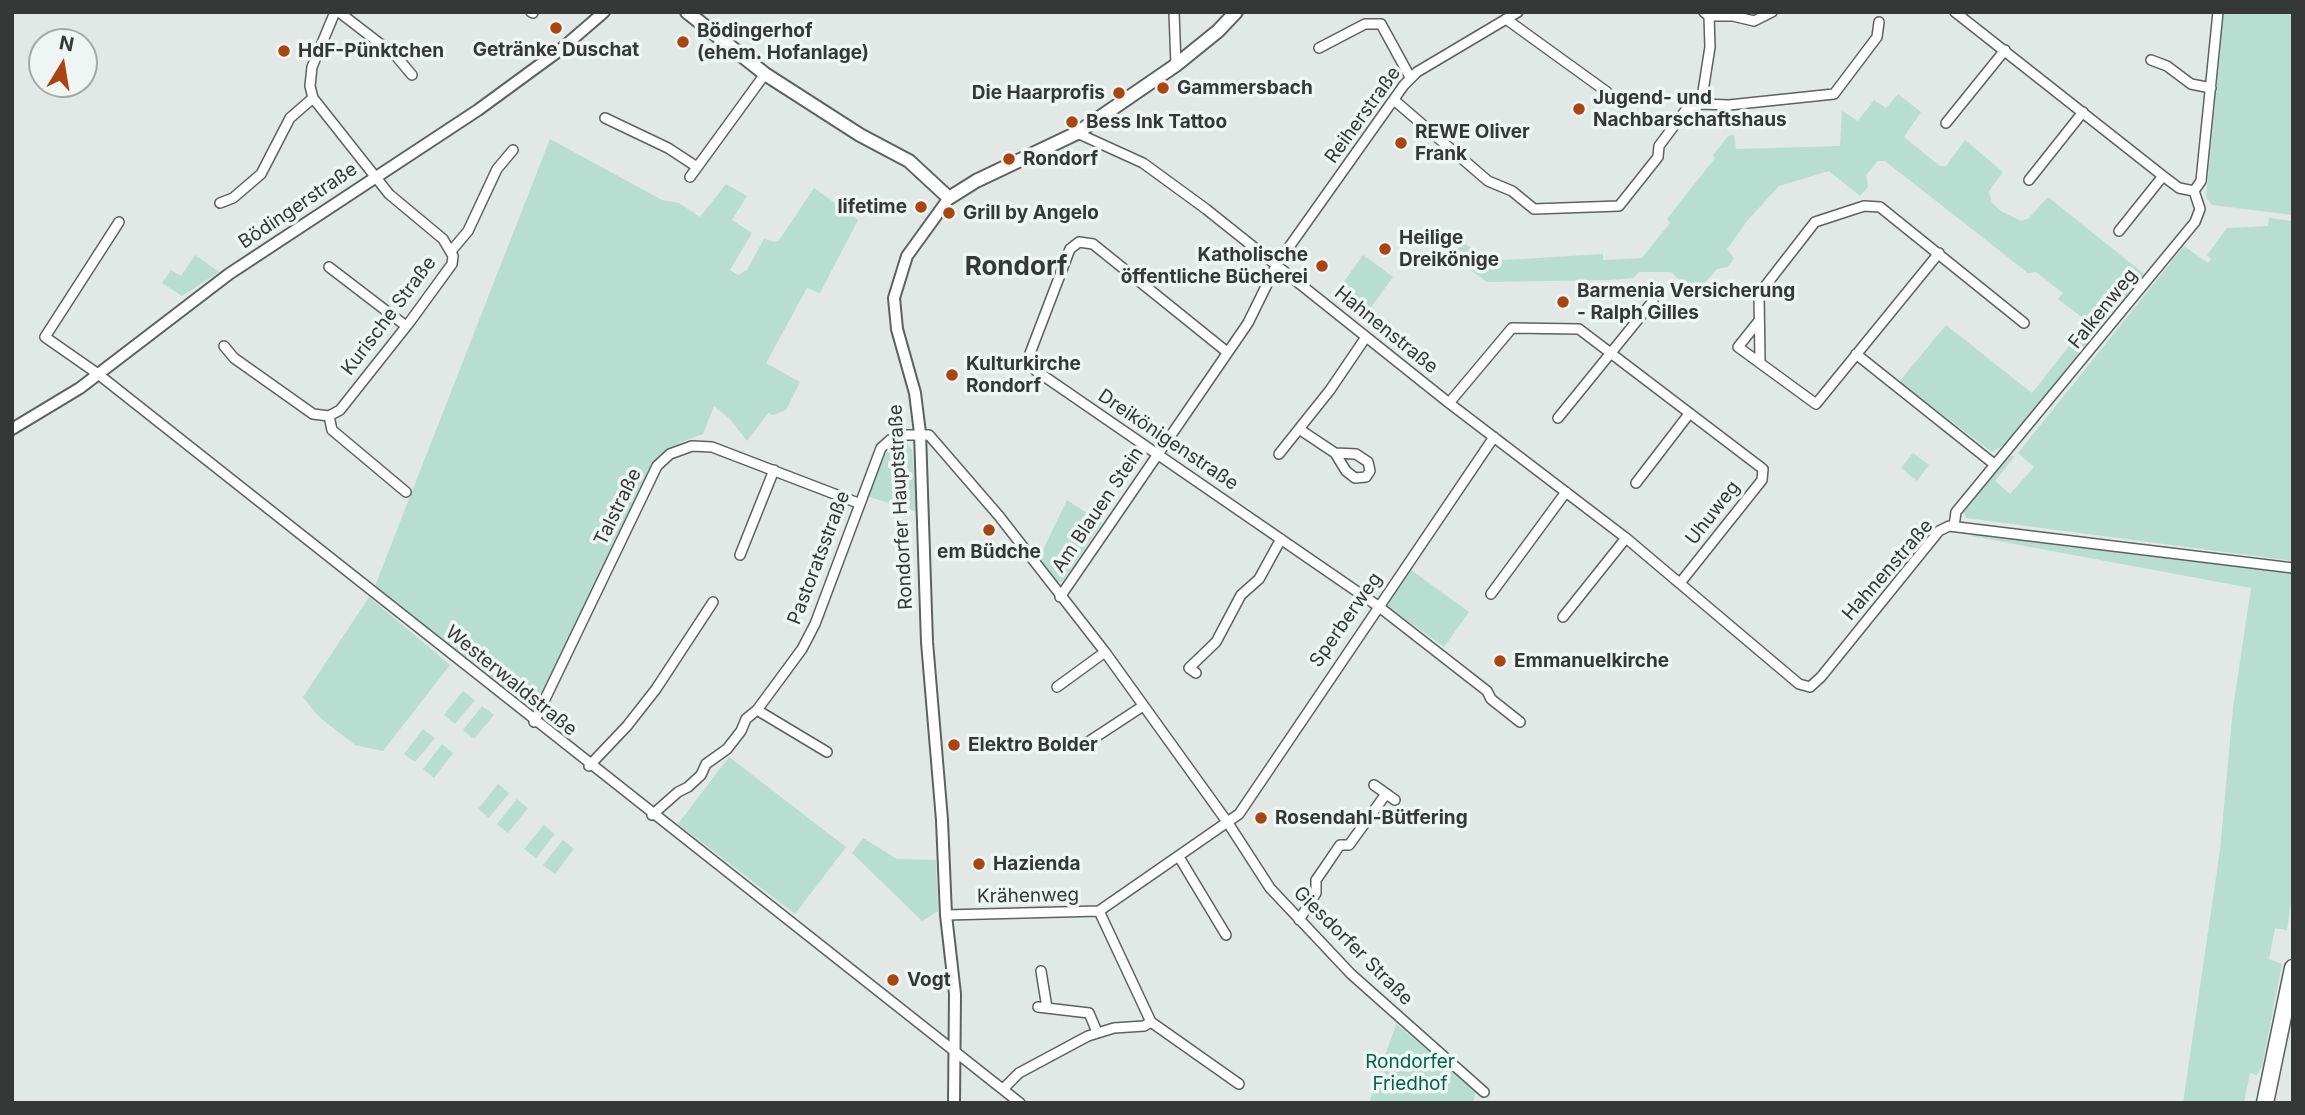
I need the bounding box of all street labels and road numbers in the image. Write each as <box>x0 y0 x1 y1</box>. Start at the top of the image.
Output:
street label: Reiherstraße <box>1320 62 1406 168</box>
street label: Bödingerstraße <box>234 158 362 254</box>
street label: Kurische Straße <box>337 252 441 380</box>
street label: Falkenweg <box>2064 264 2142 354</box>
street label: Hahnenstraße <box>1330 281 1442 379</box>
street label: Dreikönigenstraße <box>1094 385 1242 495</box>
street label: Rondorfer Hauptstraße <box>884 404 918 610</box>
street label: Am Blauen Stein <box>1048 443 1148 577</box>
street label: Talstraße <box>590 465 646 549</box>
street label: Uhuweg <box>1681 477 1745 549</box>
street label: Pastoratsstraße <box>783 488 855 628</box>
street label: Hahnenstraße <box>1838 515 1938 625</box>
street label: Sperberweg <box>1305 568 1387 672</box>
street label: Westerwaldstraße <box>441 621 581 741</box>
street label: Giesdorfer Straße <box>1289 882 1417 1010</box>
street label: Krähenweg <box>977 884 1079 908</box>

